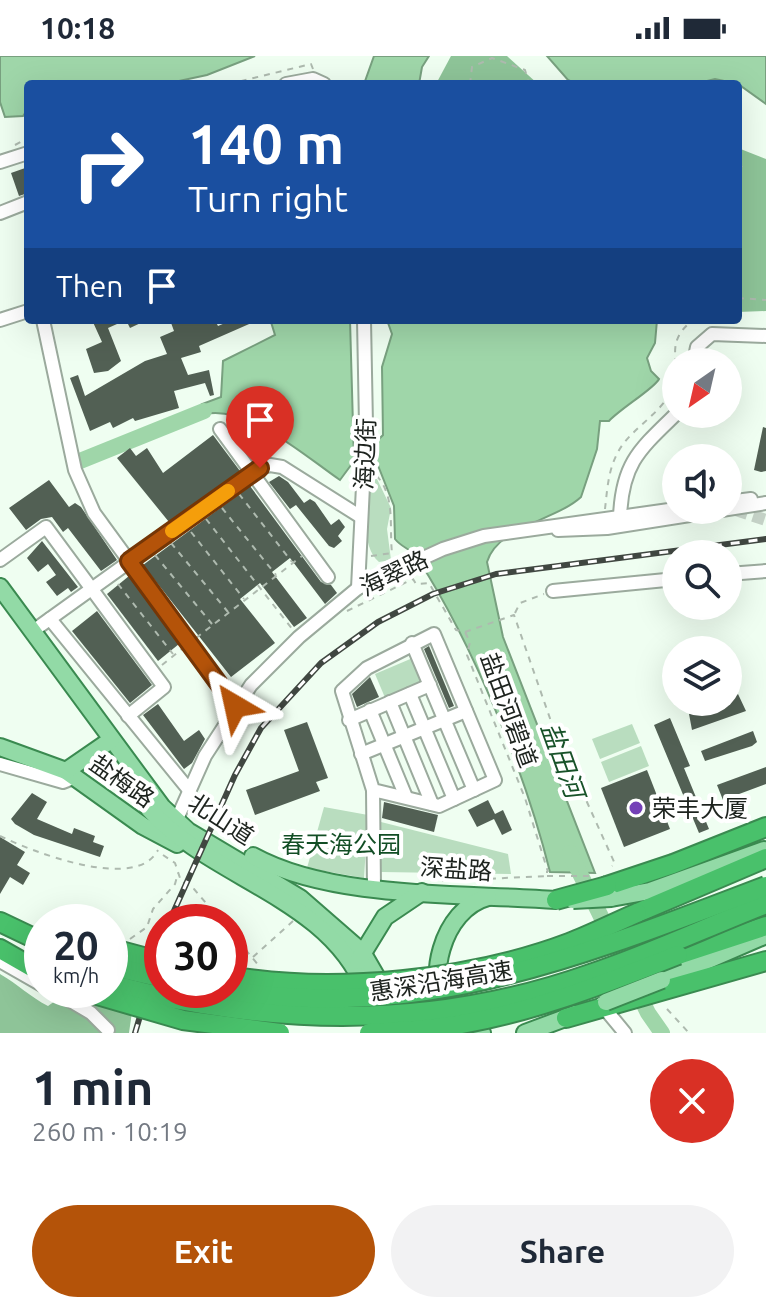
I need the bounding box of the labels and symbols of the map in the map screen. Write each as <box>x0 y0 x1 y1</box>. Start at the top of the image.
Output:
north arrow <box>662 348 742 428</box>
pin <box>226 386 294 468</box>
street label: 海边街 <box>350 418 380 490</box>
street label: 海翠路 <box>356 545 432 601</box>
street label: 盐田河碧道 <box>476 649 542 771</box>
position arrow <box>193 664 277 748</box>
water label: 盐田河 <box>536 718 592 806</box>
street label: 盐梅路 <box>85 749 159 813</box>
street label: 北山道 <box>183 788 259 850</box>
place label: 荣丰大厦 <box>652 795 748 822</box>
marker: 荣丰大厦 <box>627 799 645 817</box>
park label: 春天海公园 <box>281 831 401 858</box>
street label: 深盐路 <box>419 853 493 885</box>
speed limit sign: 30 <box>144 904 248 1008</box>
street label: 惠深沿海高速 <box>368 956 514 1006</box>

